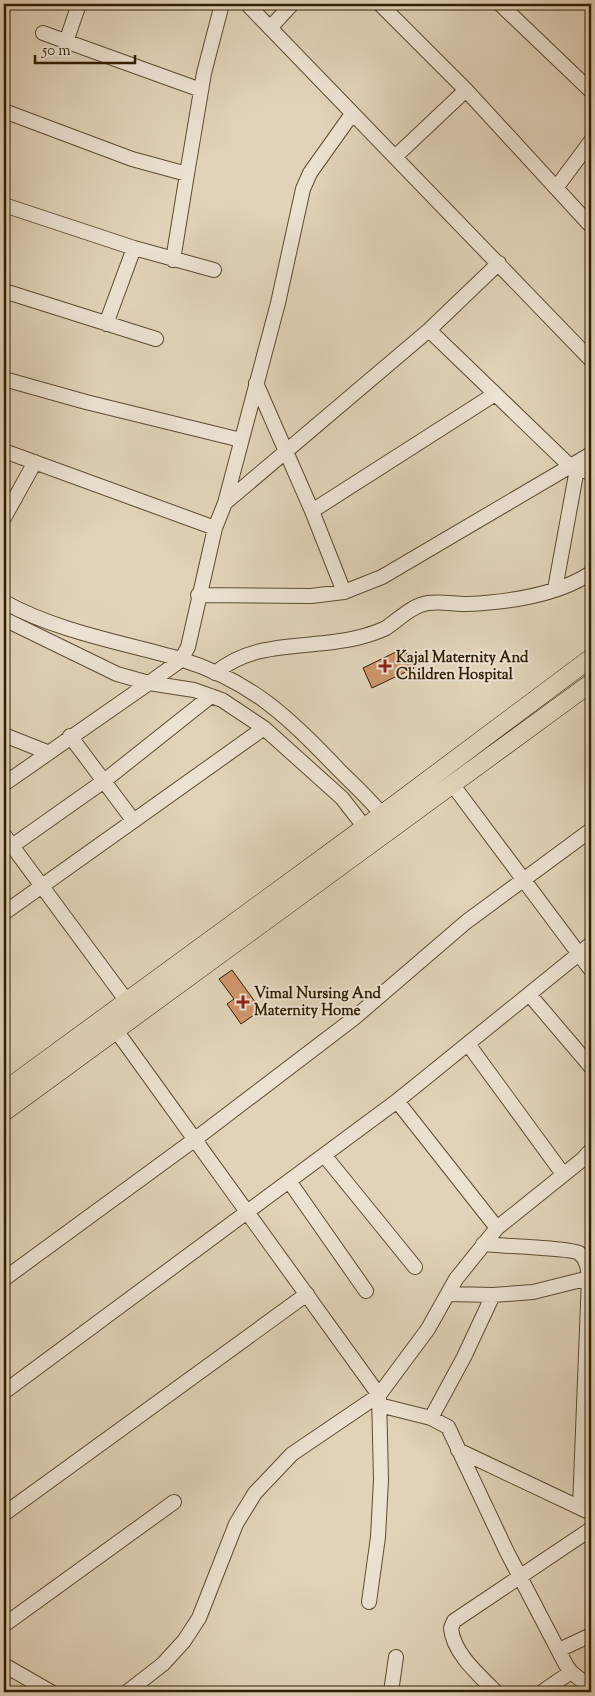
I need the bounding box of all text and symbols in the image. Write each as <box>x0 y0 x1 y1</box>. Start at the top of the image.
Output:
scale bar <box>35 32 135 64</box>
text: 50 m <box>41 41 71 62</box>
place label: Kajal Maternity And Children Hospital <box>396 648 529 686</box>
marker: Kajal Maternity And Children Hospital <box>378 659 392 673</box>
place label: Vimal Nursing And Maternity Home <box>254 984 382 1022</box>
marker: Vimal Nursing And Maternity Home <box>236 995 250 1009</box>

